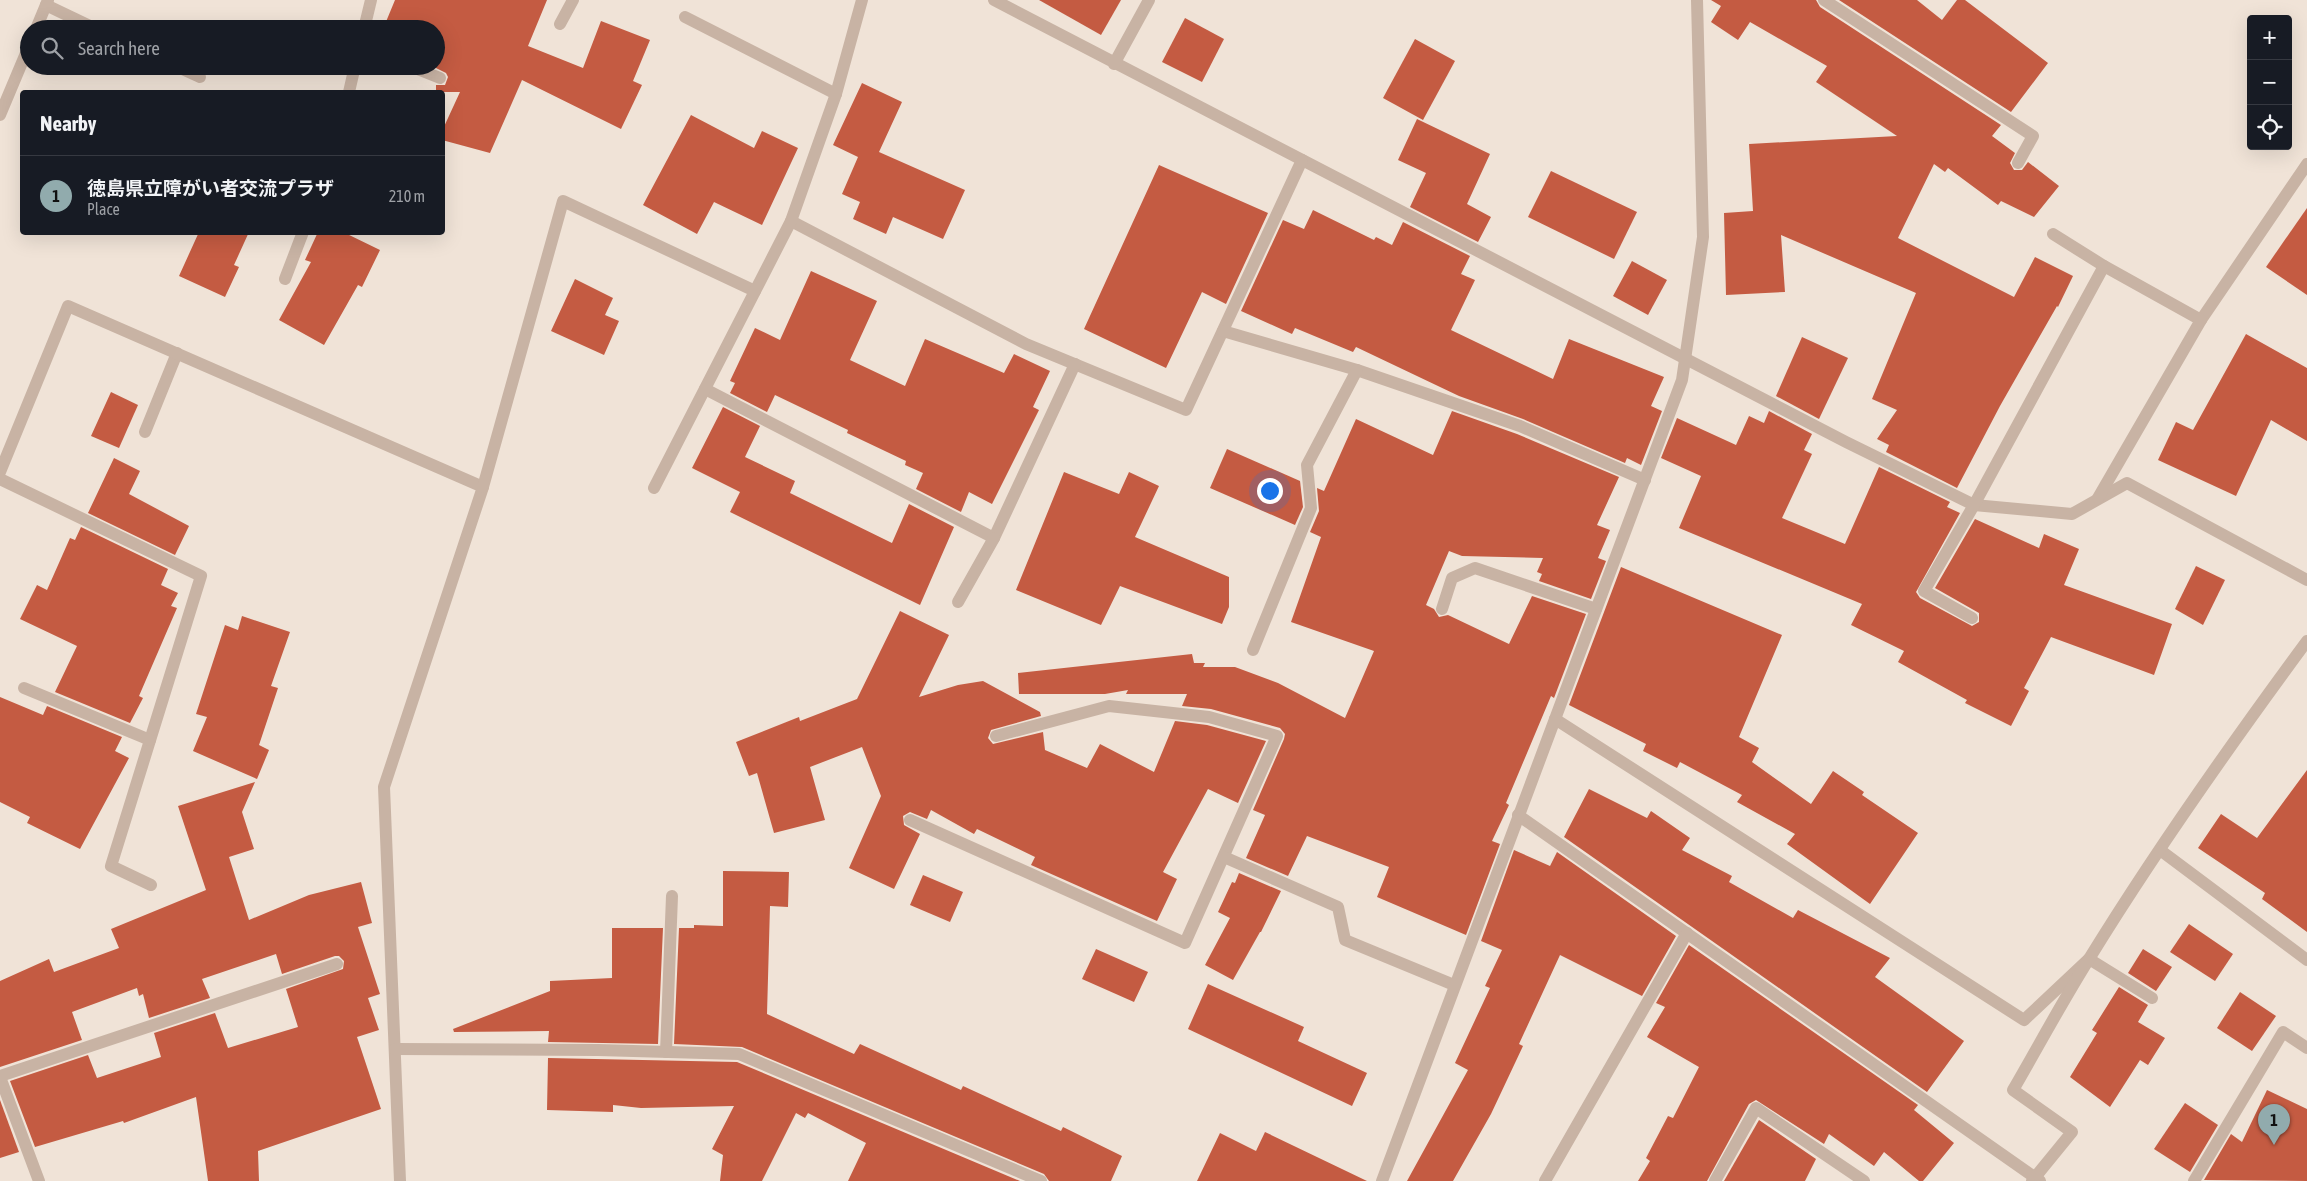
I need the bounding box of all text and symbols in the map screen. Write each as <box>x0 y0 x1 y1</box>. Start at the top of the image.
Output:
map controls <box>2247 15 2292 150</box>
button: + <box>2247 15 2292 60</box>
search box <box>20 20 445 75</box>
icon: search <box>38 34 66 62</box>
text: Search here <box>78 37 160 59</box>
button: − <box>2247 60 2292 105</box>
button: locate <box>2247 105 2292 150</box>
text: Nearby <box>40 111 96 135</box>
text: 徳島県立障がい者交流プラザ <box>87 177 334 199</box>
text: 1 <box>52 187 60 205</box>
text: 210 m <box>389 187 425 205</box>
text: Place <box>87 200 120 218</box>
your location <box>1257 478 1283 504</box>
pin: 1 <box>2258 1104 2290 1145</box>

